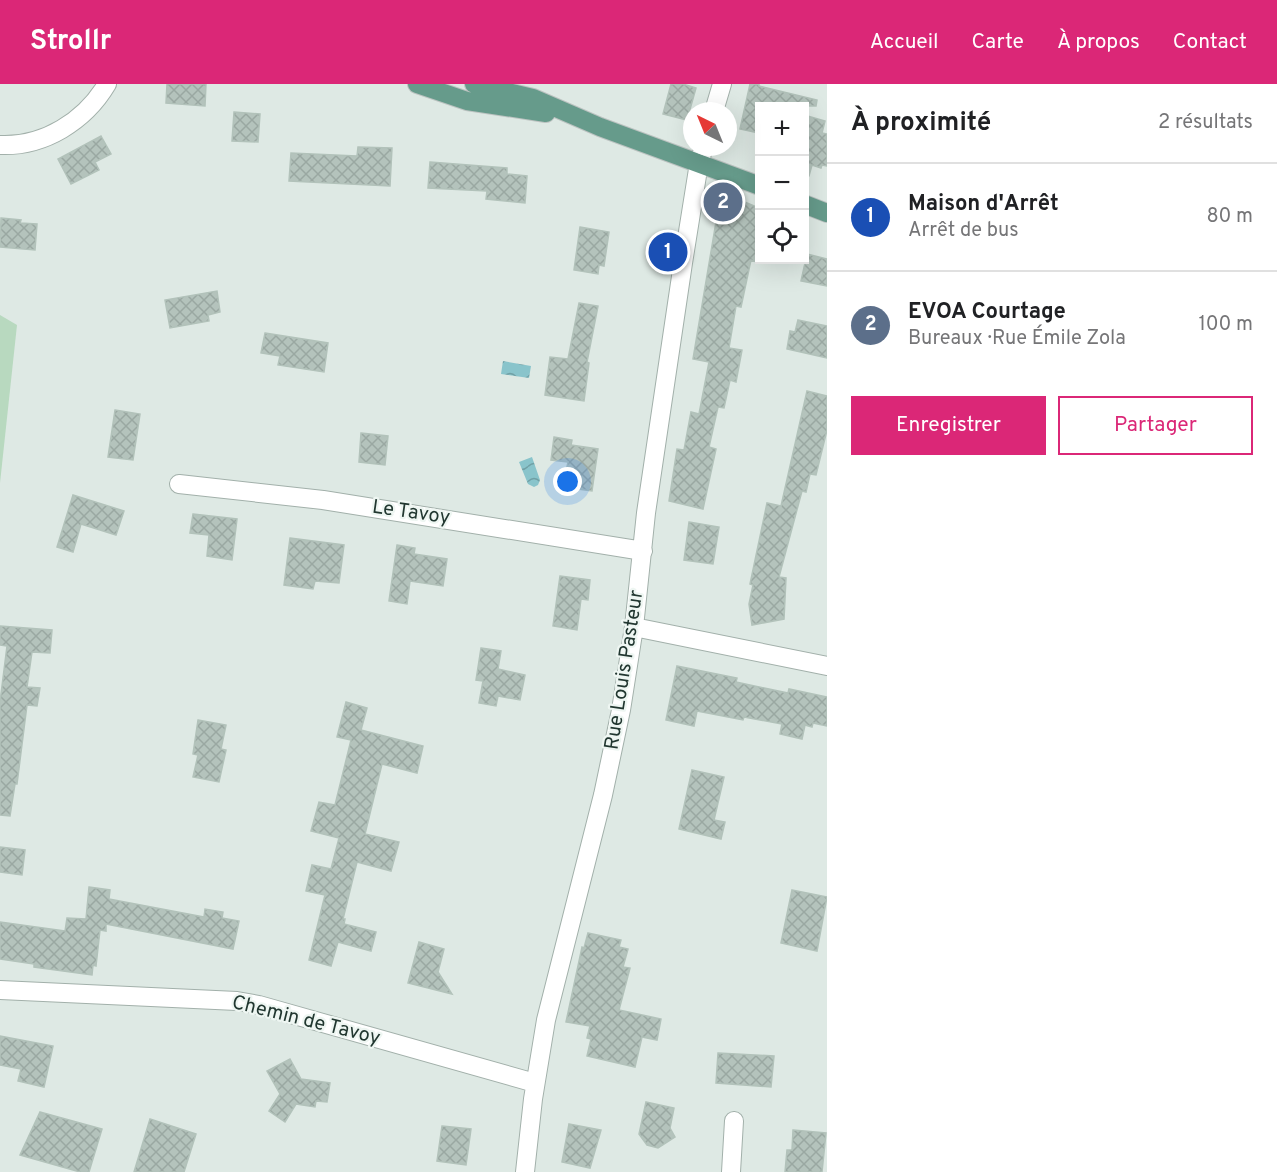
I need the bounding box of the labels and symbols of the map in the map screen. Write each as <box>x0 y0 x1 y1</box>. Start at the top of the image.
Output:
north arrow <box>683 102 737 156</box>
pin: 2 <box>704 180 742 224</box>
pin: 1 <box>648 230 688 274</box>
your location <box>553 467 582 496</box>
street label: Le Tavoy <box>370 495 452 531</box>
street label: Rue Louis Pasteur <box>600 588 651 752</box>
street label: Chemin de Tavoy <box>229 990 383 1052</box>

